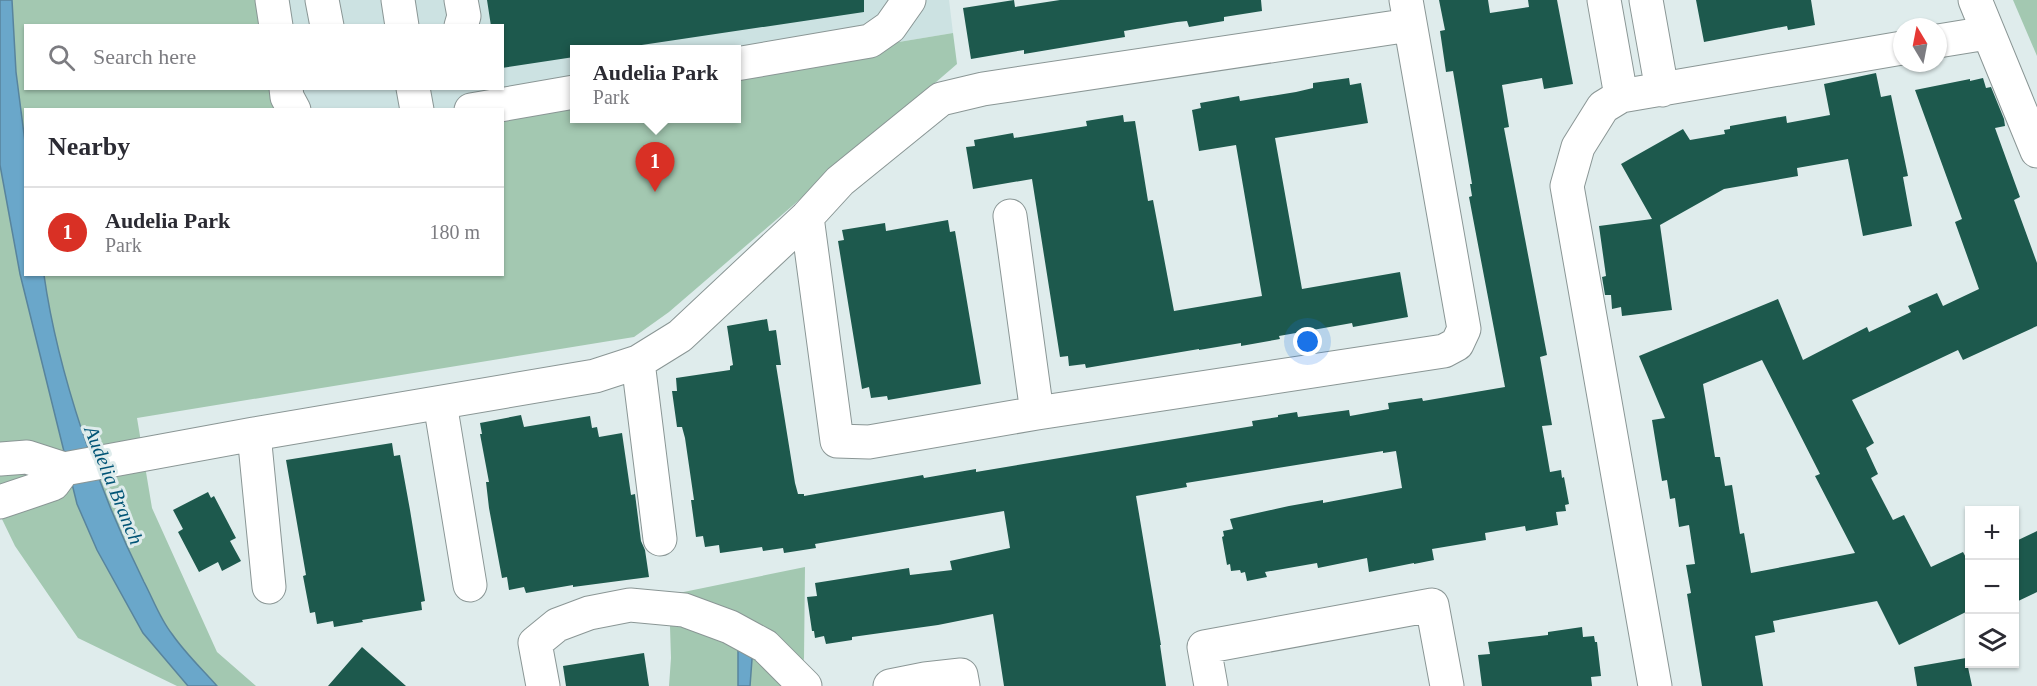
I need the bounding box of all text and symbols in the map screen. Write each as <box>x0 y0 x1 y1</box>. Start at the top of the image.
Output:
north arrow <box>1893 18 1947 72</box>
search box <box>24 24 504 90</box>
icon: search <box>45 41 78 74</box>
text: Search here <box>93 44 196 69</box>
popup <box>570 45 741 123</box>
text: Audelia Park <box>593 60 718 85</box>
text: Park <box>593 86 630 108</box>
text: Nearby <box>48 132 130 161</box>
pin: 1 <box>636 142 674 192</box>
text: Audelia Park <box>105 208 230 233</box>
text: 1 <box>63 221 73 243</box>
text: 180 m <box>429 221 480 243</box>
text: Park <box>105 234 142 256</box>
your location <box>1293 327 1322 356</box>
water label: Audelia Branch <box>79 421 148 548</box>
map controls <box>1965 506 2019 668</box>
button: + <box>1965 506 2019 560</box>
button: − <box>1965 560 2019 614</box>
button: layers <box>1965 614 2019 668</box>

